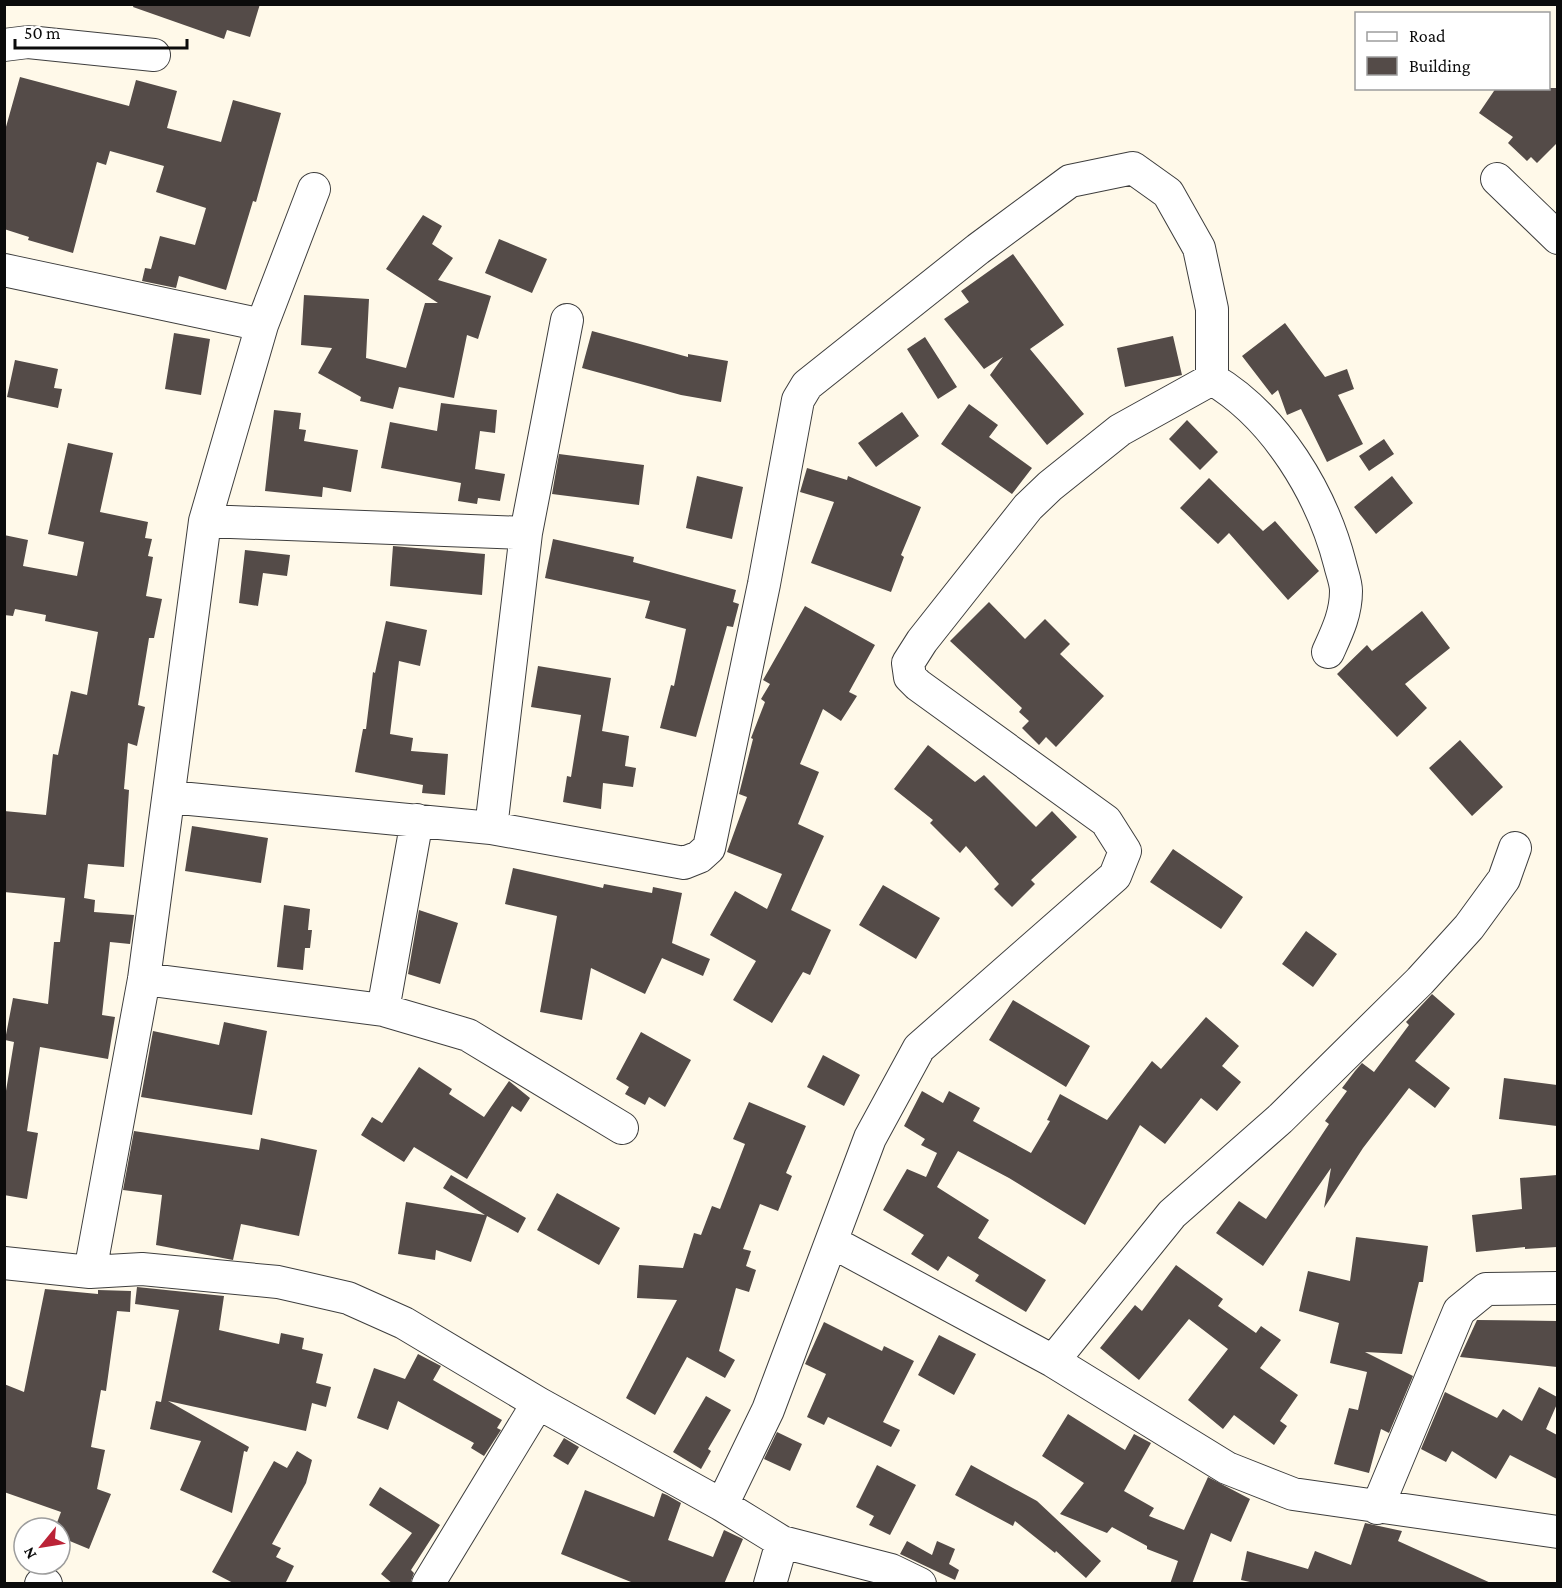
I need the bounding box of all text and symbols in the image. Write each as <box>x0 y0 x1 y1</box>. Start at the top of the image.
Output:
scale bar <box>15 12 188 50</box>
legend <box>1355 12 1550 90</box>
text: 50 m <box>24 23 61 43</box>
text: Road <box>1409 26 1446 46</box>
text: Building <box>1409 56 1471 76</box>
north arrow <box>12 1516 72 1576</box>
text: N <box>19 1544 40 1562</box>

